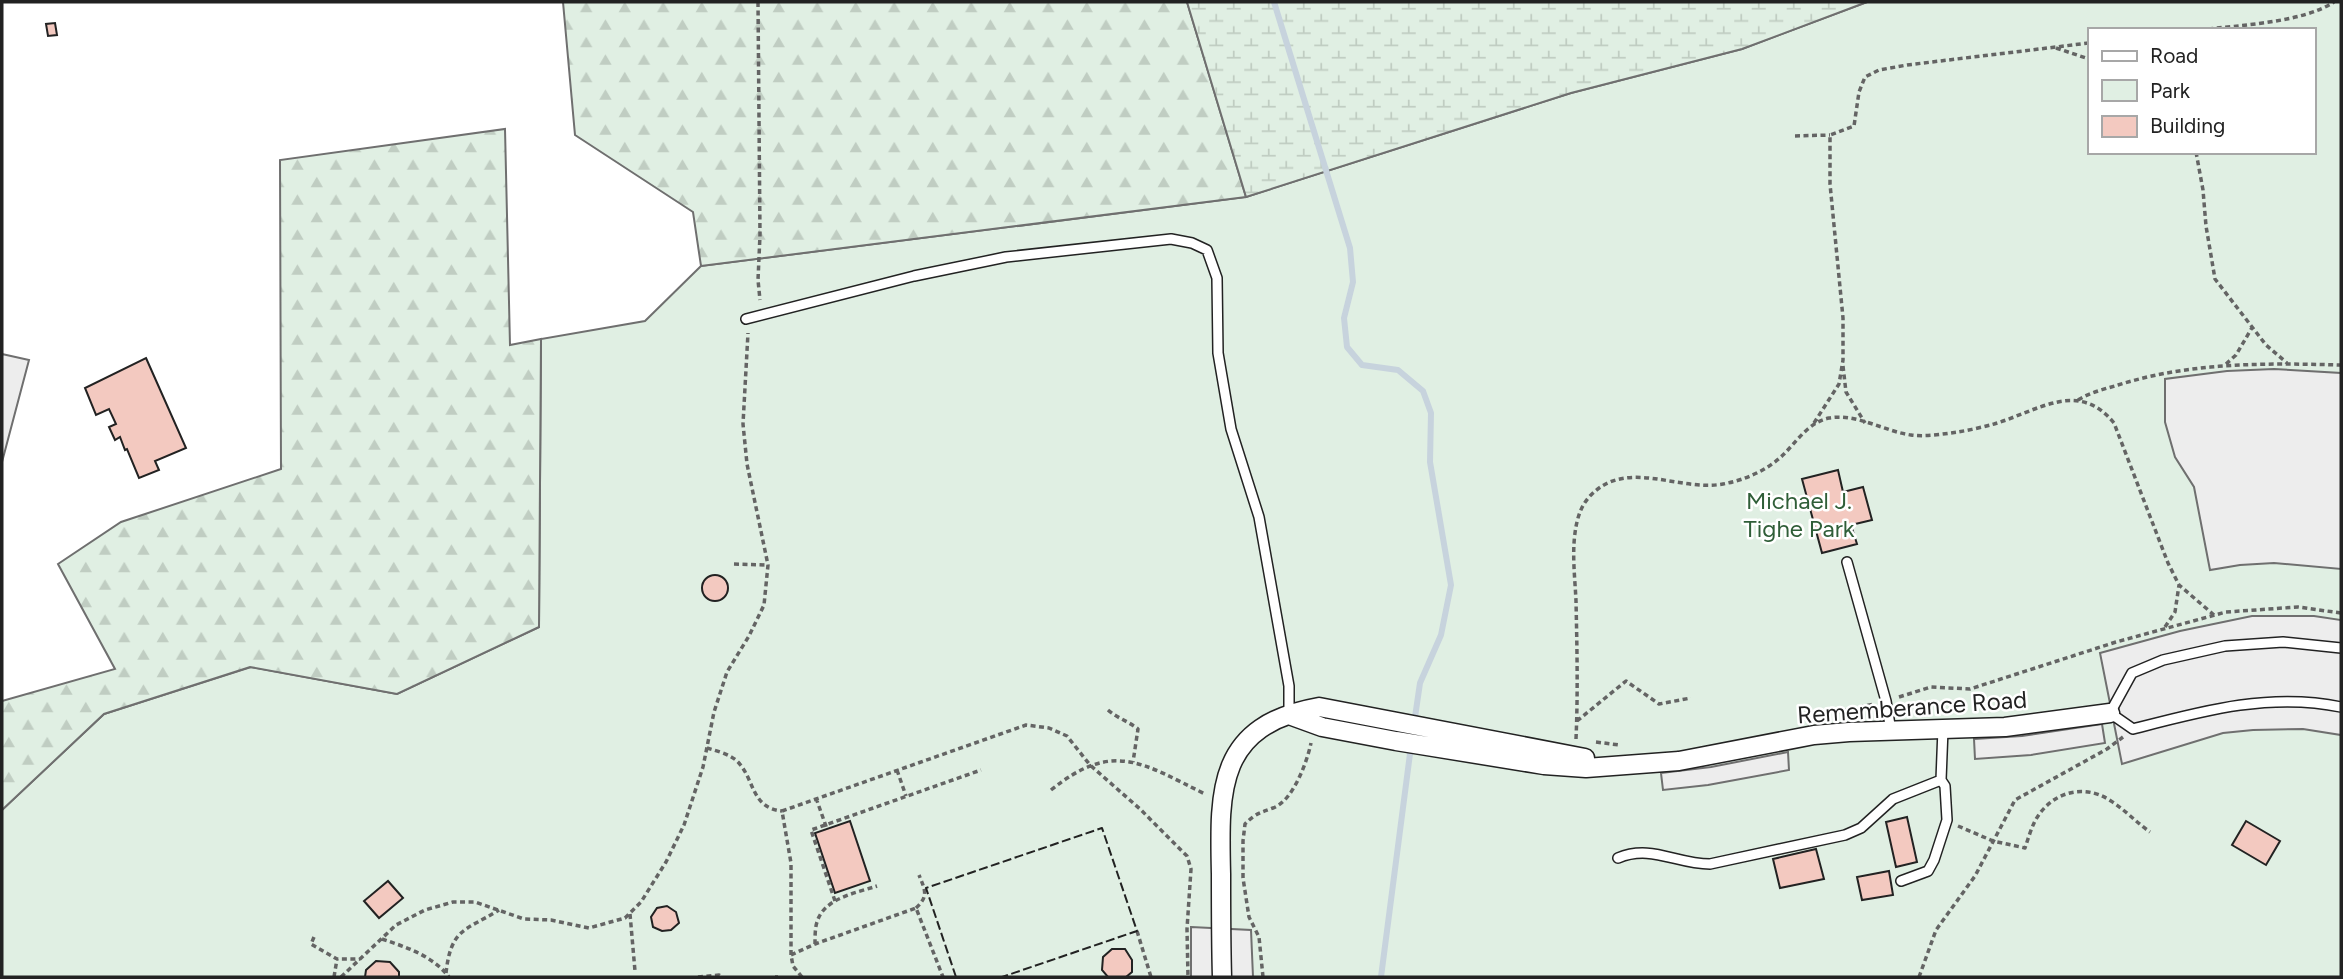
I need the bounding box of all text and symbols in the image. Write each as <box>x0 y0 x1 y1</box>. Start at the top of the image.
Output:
legend <box>2088 28 2315 154</box>
text: Road <box>2150 43 2198 68</box>
text: Park <box>2150 78 2191 103</box>
text: Building <box>2150 113 2225 138</box>
park label: Michael J. Tighe Park <box>1744 486 1855 543</box>
street label: Rememberance Road <box>1796 685 2028 729</box>

